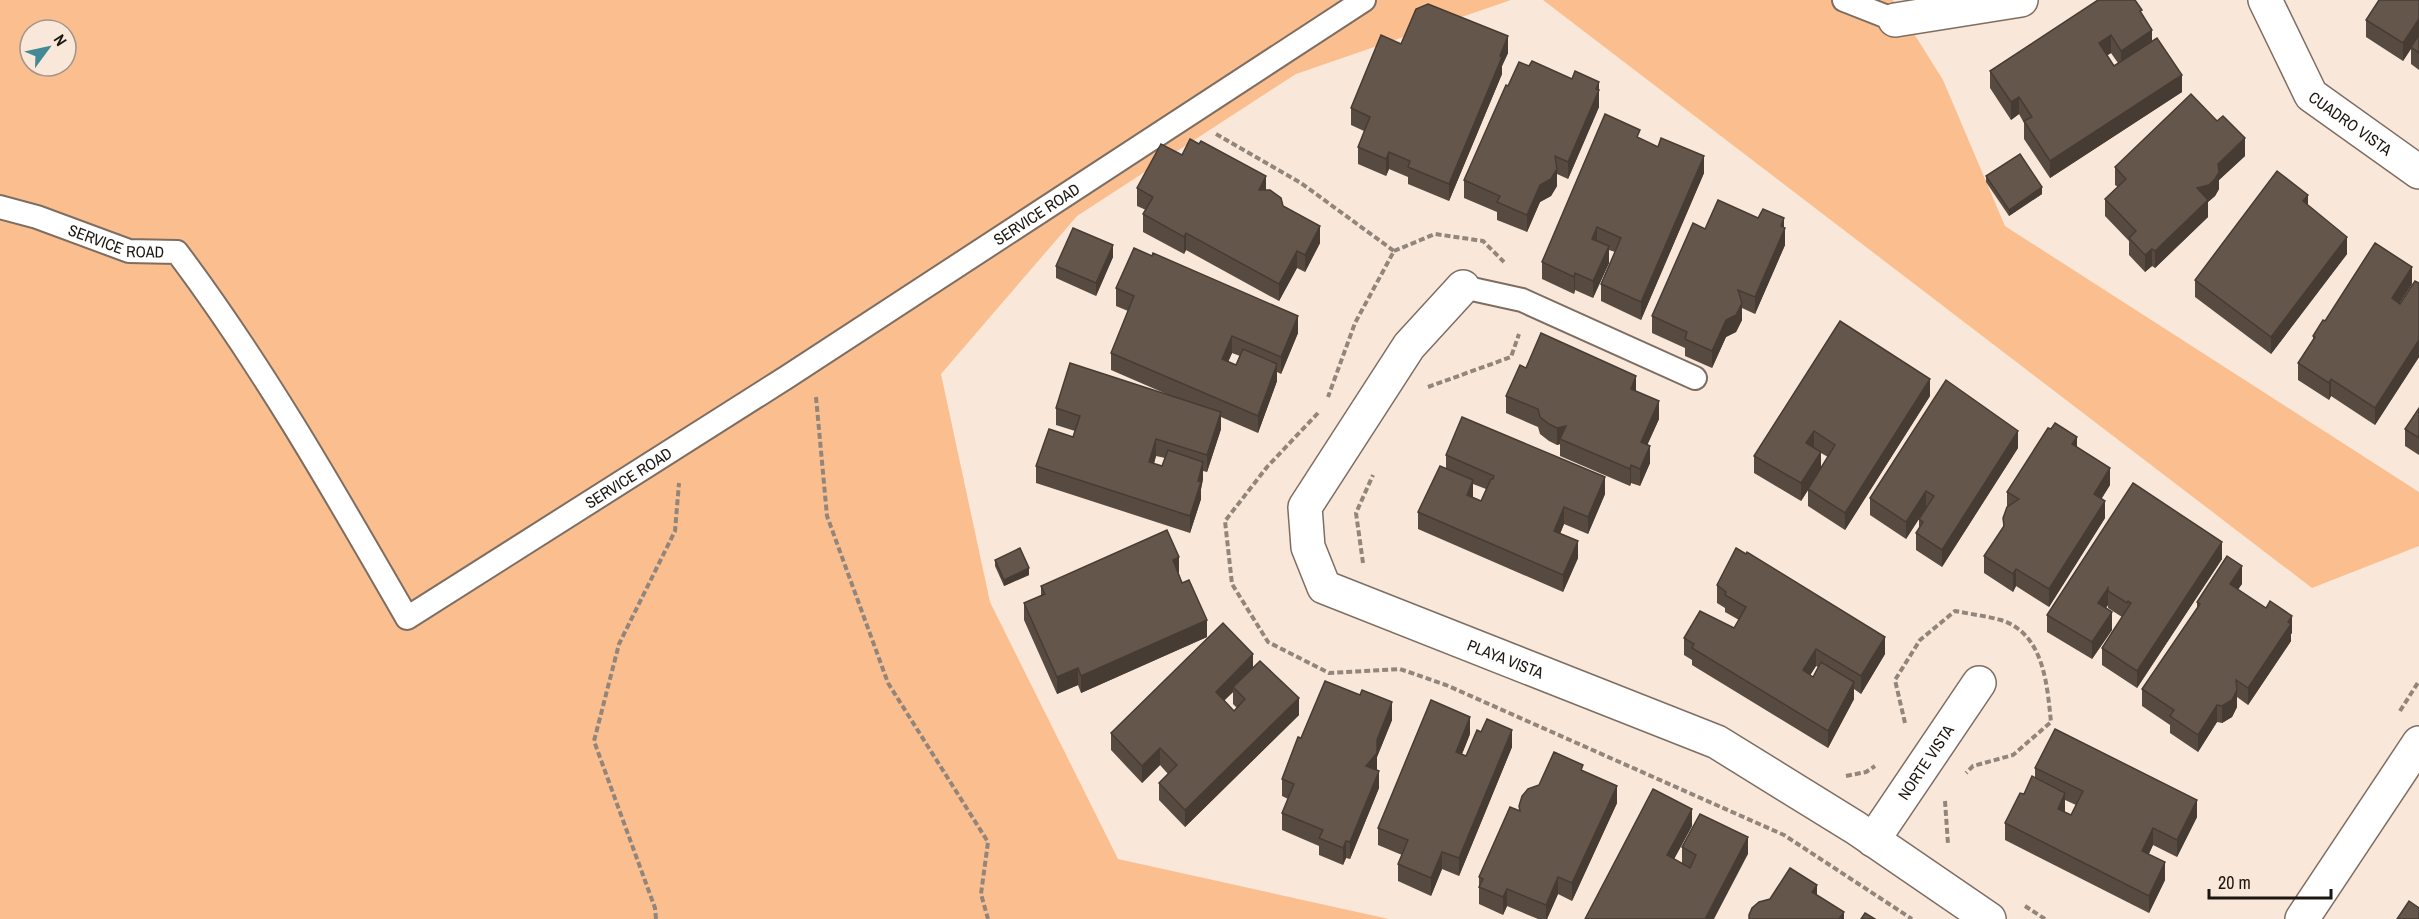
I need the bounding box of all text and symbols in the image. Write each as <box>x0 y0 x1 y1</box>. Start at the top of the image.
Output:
north arrow <box>18 18 78 78</box>
text: N <box>49 30 72 50</box>
street label: CUADRO VISTA <box>2304 86 2397 161</box>
street label: SERVICE ROAD <box>989 178 1084 250</box>
street label: SERVICE ROAD <box>65 219 164 263</box>
street label: SERVICE ROAD <box>581 442 676 513</box>
street label: PLAYA VISTA <box>1464 634 1547 684</box>
street label: NORTE VISTA <box>1892 720 1959 804</box>
scale bar <box>2209 862 2330 900</box>
text: 20 m <box>2218 870 2251 895</box>

